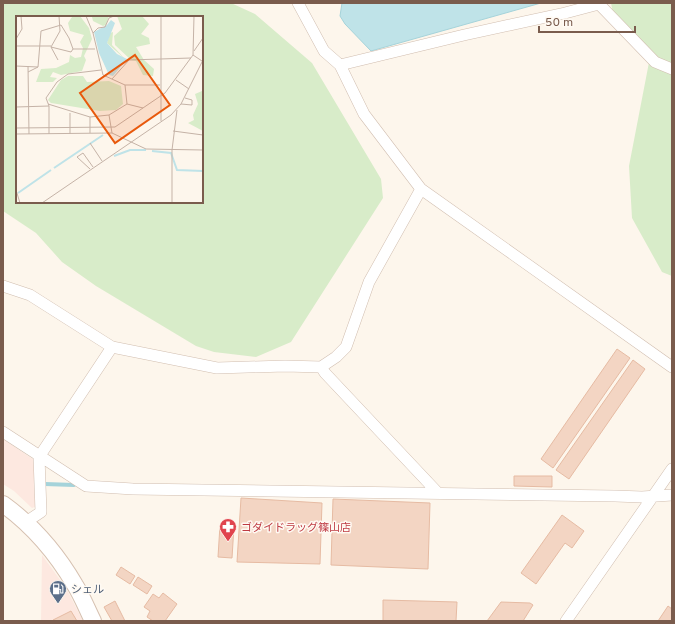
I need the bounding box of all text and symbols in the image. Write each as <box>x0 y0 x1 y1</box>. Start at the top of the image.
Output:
scale bar <box>539 8 635 34</box>
text: 50 m <box>545 15 573 31</box>
inset map <box>16 16 203 203</box>
pharmacy icon: ゴダイドラッグ篠山店 <box>218 517 238 542</box>
place label: ゴダイドラッグ篠山店 <box>241 521 351 535</box>
fuel station icon: シェル <box>48 579 68 604</box>
place label: シェル <box>71 583 104 597</box>

